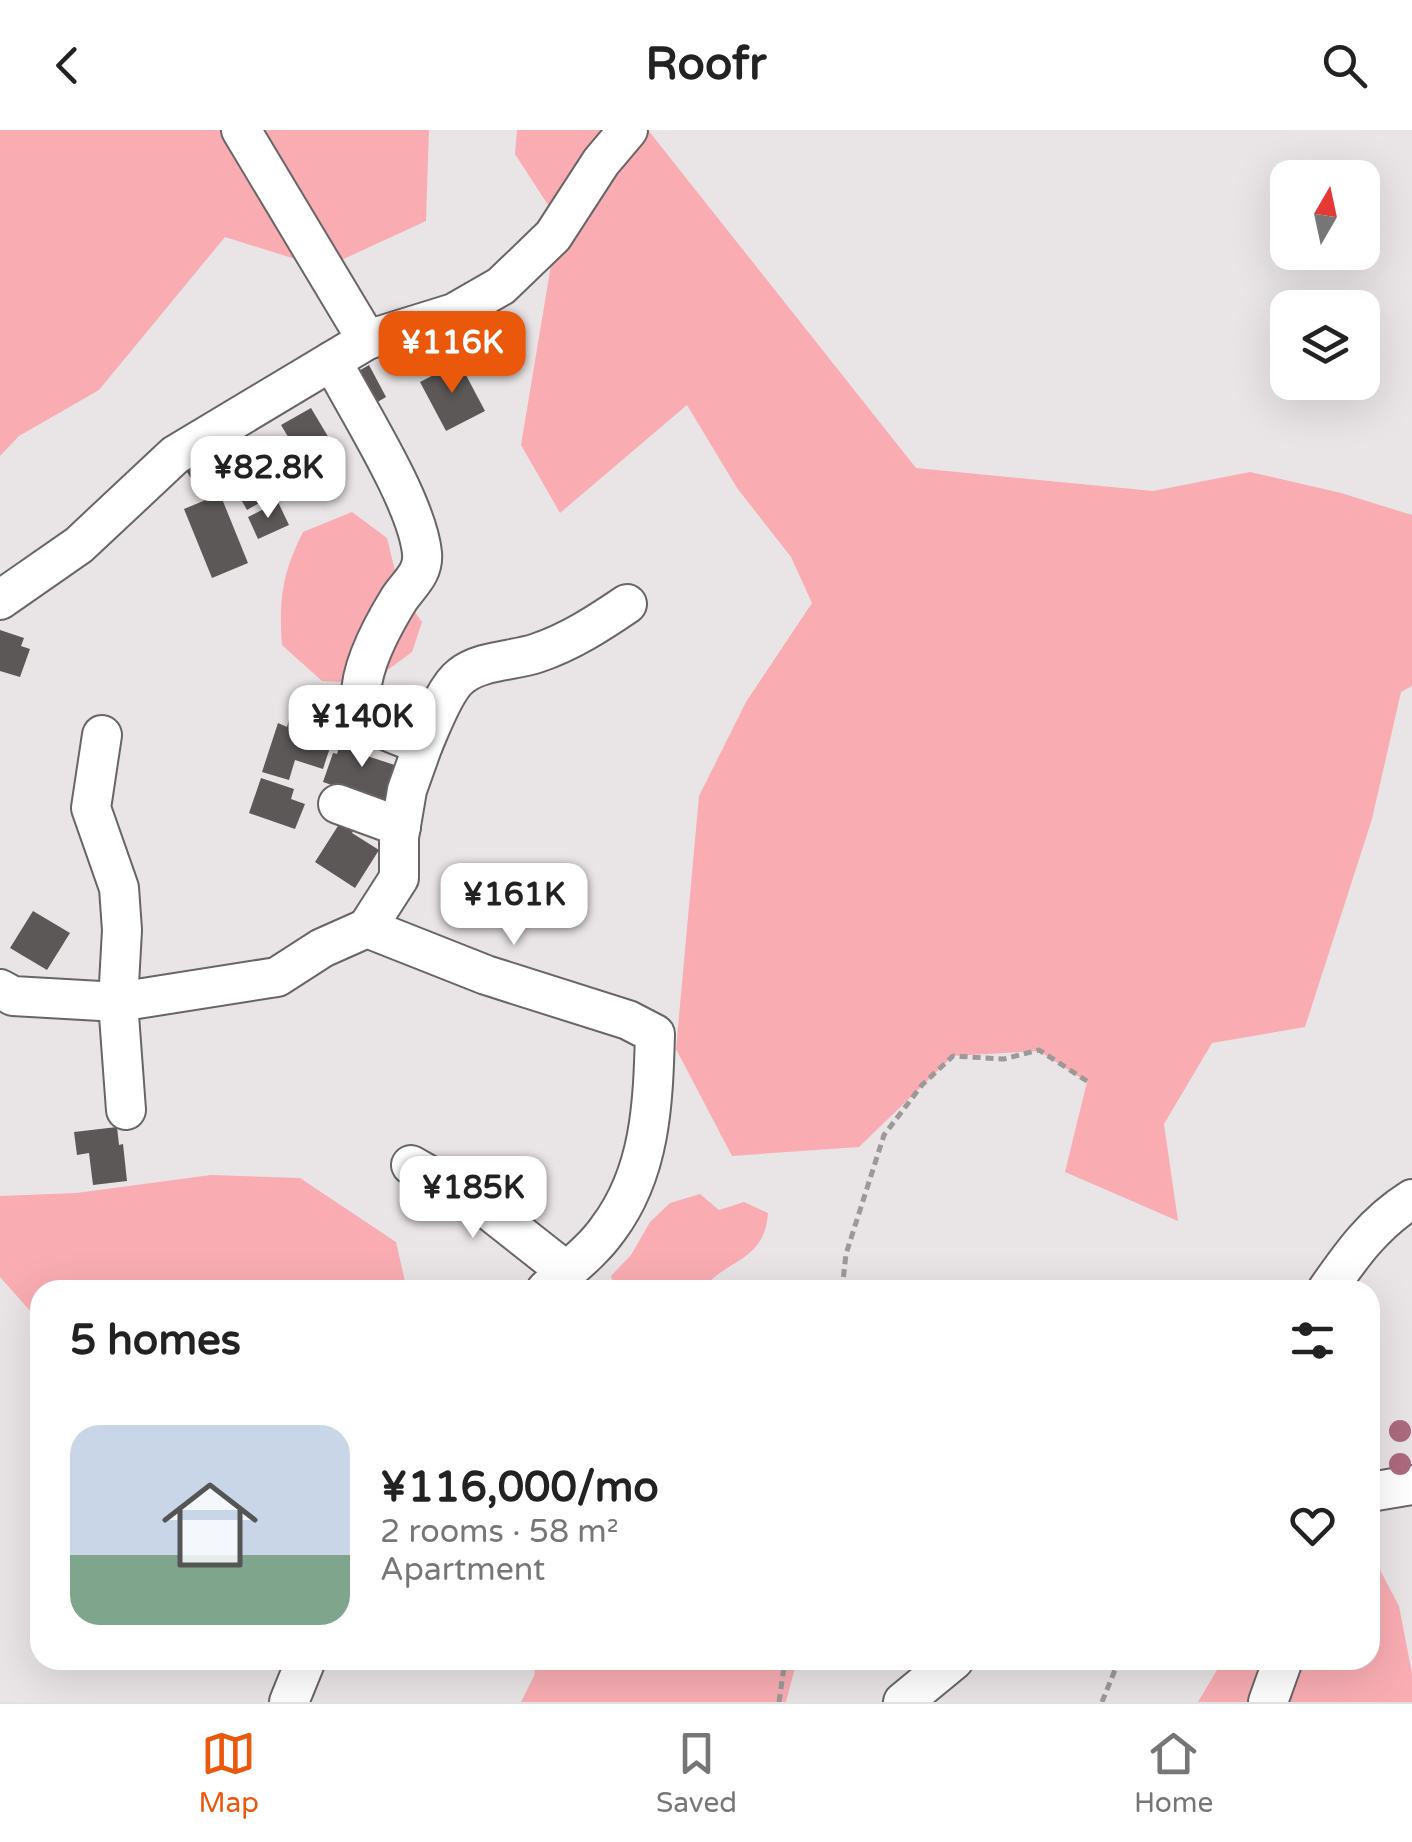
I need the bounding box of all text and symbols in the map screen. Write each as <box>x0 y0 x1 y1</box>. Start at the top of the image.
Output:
icon: back <box>40 38 95 93</box>
text: Roofr <box>646 38 766 92</box>
icon: search <box>1317 38 1372 93</box>
north arrow <box>1270 160 1380 270</box>
map controls <box>1270 160 1380 400</box>
button: layers <box>1270 290 1380 400</box>
pin: ¥116K <box>382 311 522 396</box>
text: ¥116K <box>401 324 503 362</box>
pin: ¥82.8K <box>187 436 349 521</box>
text: ¥82.8K <box>213 449 323 487</box>
pin: ¥140K <box>292 685 432 770</box>
text: ¥140K <box>311 698 413 736</box>
pin: ¥161K <box>444 863 584 948</box>
text: ¥161K <box>463 876 565 914</box>
pin: ¥185K <box>403 1156 543 1241</box>
text: ¥185K <box>422 1169 524 1207</box>
icon: filters <box>1285 1313 1340 1368</box>
text: 5 homes <box>70 1315 241 1366</box>
text: ¥116,000/mo <box>380 1462 659 1513</box>
icon: home <box>150 1465 270 1585</box>
icon: heart <box>1285 1498 1340 1553</box>
text: 2 rooms · 58 m² <box>380 1513 619 1551</box>
text: Apartment <box>380 1551 545 1589</box>
tab: Map <box>199 1726 259 1820</box>
tab: Saved <box>656 1726 737 1820</box>
tab: Home <box>1134 1726 1213 1820</box>

